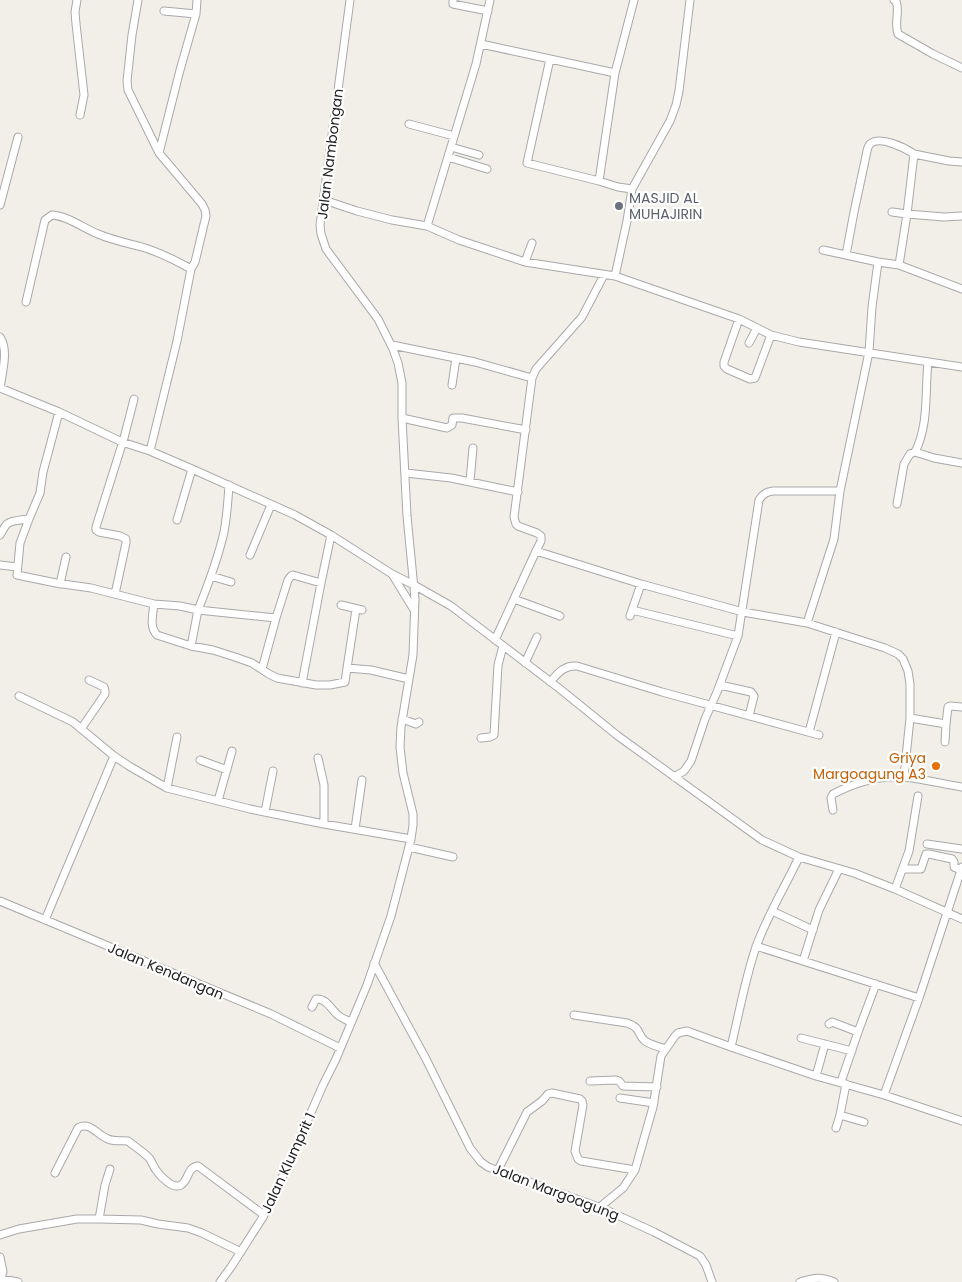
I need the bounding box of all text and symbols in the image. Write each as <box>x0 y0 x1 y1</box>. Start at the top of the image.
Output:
street label: Jalan Nambongan <box>312 88 348 220</box>
place label: MASJID AL MUHAJIRIN <box>629 188 702 224</box>
marker: MASJID AL MUHAJIRIN <box>613 200 625 212</box>
place label: Griya Margoagung A3 <box>813 748 926 784</box>
marker: Griya Margoagung A3 <box>930 760 942 772</box>
street label: Jalan Kendangan <box>105 938 227 1004</box>
street label: Jalan Klumprit 1 <box>256 1109 320 1217</box>
street label: Jalan Margoagung <box>490 1159 622 1225</box>

